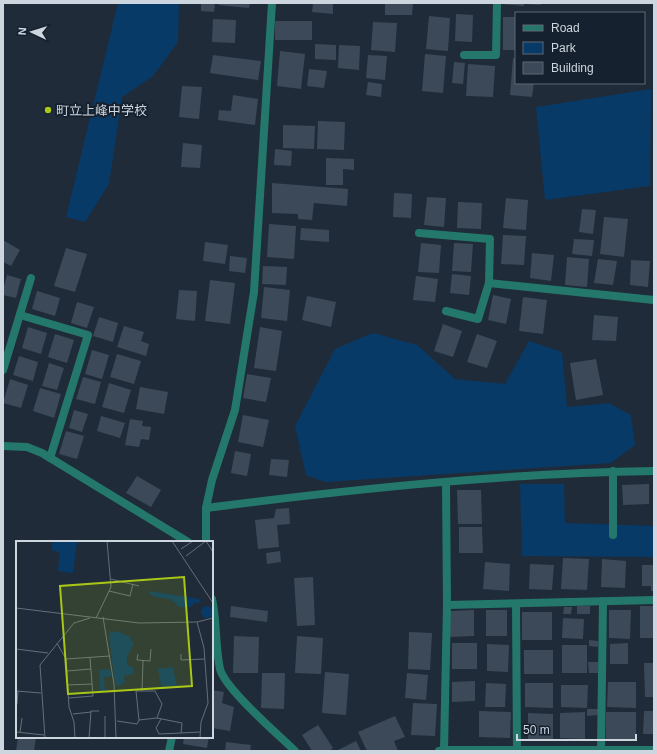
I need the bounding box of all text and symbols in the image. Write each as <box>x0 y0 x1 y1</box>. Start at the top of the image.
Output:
north arrow <box>12 12 52 52</box>
legend <box>515 12 645 84</box>
text: Road <box>551 21 580 35</box>
text: N <box>16 27 28 36</box>
text: Park <box>551 41 577 55</box>
text: Building <box>551 61 594 75</box>
place label: 町立上峰中学校 <box>56 103 147 118</box>
marker: 町立上峰中学校 <box>43 105 53 115</box>
inset map <box>16 541 213 738</box>
scale bar <box>517 716 636 742</box>
text: 50 m <box>523 723 550 737</box>

